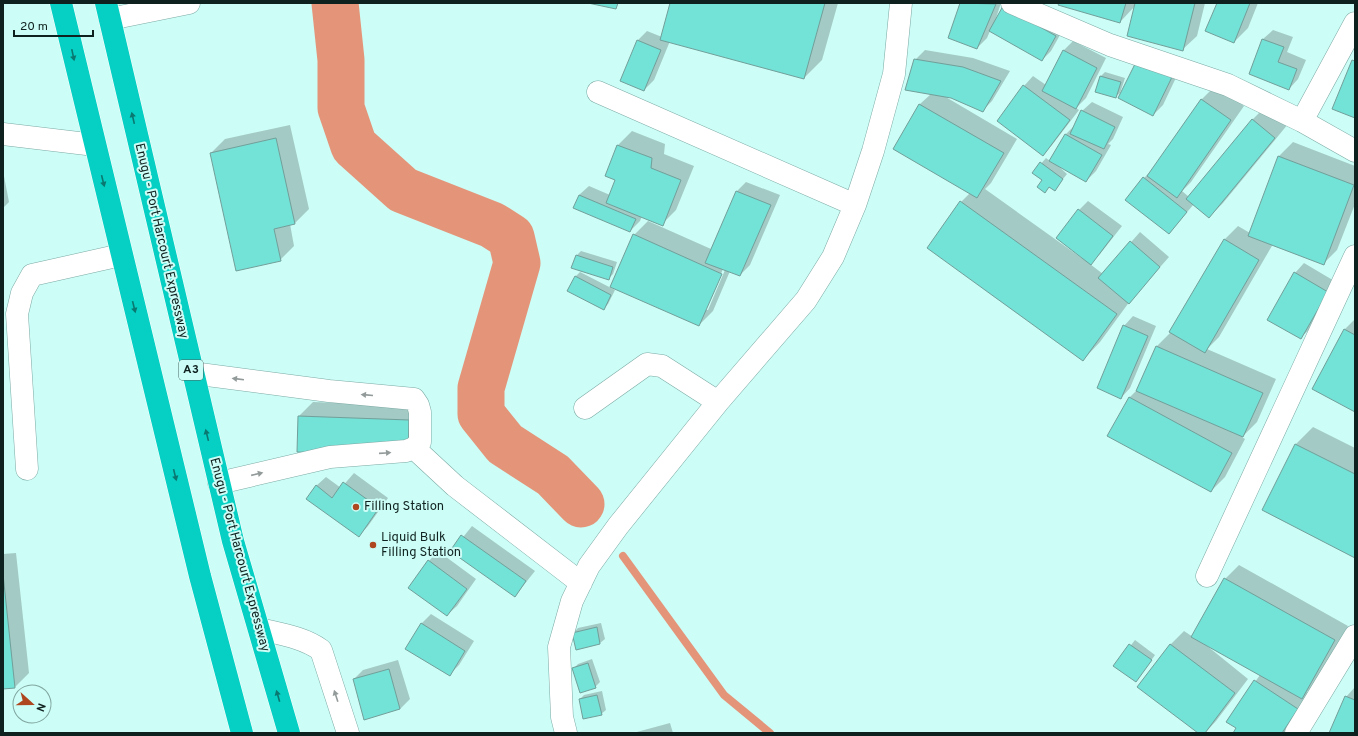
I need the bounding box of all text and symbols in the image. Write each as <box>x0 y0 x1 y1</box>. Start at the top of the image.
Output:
scale bar <box>14 12 93 38</box>
text: 20 m <box>20 19 48 35</box>
one-way arrow <box>70 49 76 61</box>
one-way arrow <box>129 112 135 124</box>
street label: Enugu - Port Harcourt Expressway <box>131 142 191 340</box>
one-way arrow <box>101 175 107 187</box>
one-way arrow <box>131 302 137 314</box>
road number: A3 <box>179 360 203 380</box>
one-way arrow <box>232 376 244 382</box>
one-way arrow <box>361 391 373 398</box>
one-way arrow <box>204 429 210 441</box>
one-way arrow <box>379 449 391 456</box>
street label: Enugu - Port Harcourt Expressway <box>205 456 273 654</box>
one-way arrow <box>172 469 178 481</box>
one-way arrow <box>251 471 263 477</box>
place label: Filling Station <box>364 499 444 515</box>
marker: Filling Station <box>351 502 361 512</box>
place label: Liquid Bulk Filling Station <box>381 530 461 561</box>
marker: Liquid Bulk Filling Station <box>368 540 378 550</box>
north arrow <box>12 684 52 724</box>
one-way arrow <box>275 689 281 701</box>
one-way arrow <box>332 690 338 702</box>
text: N <box>32 701 48 713</box>

